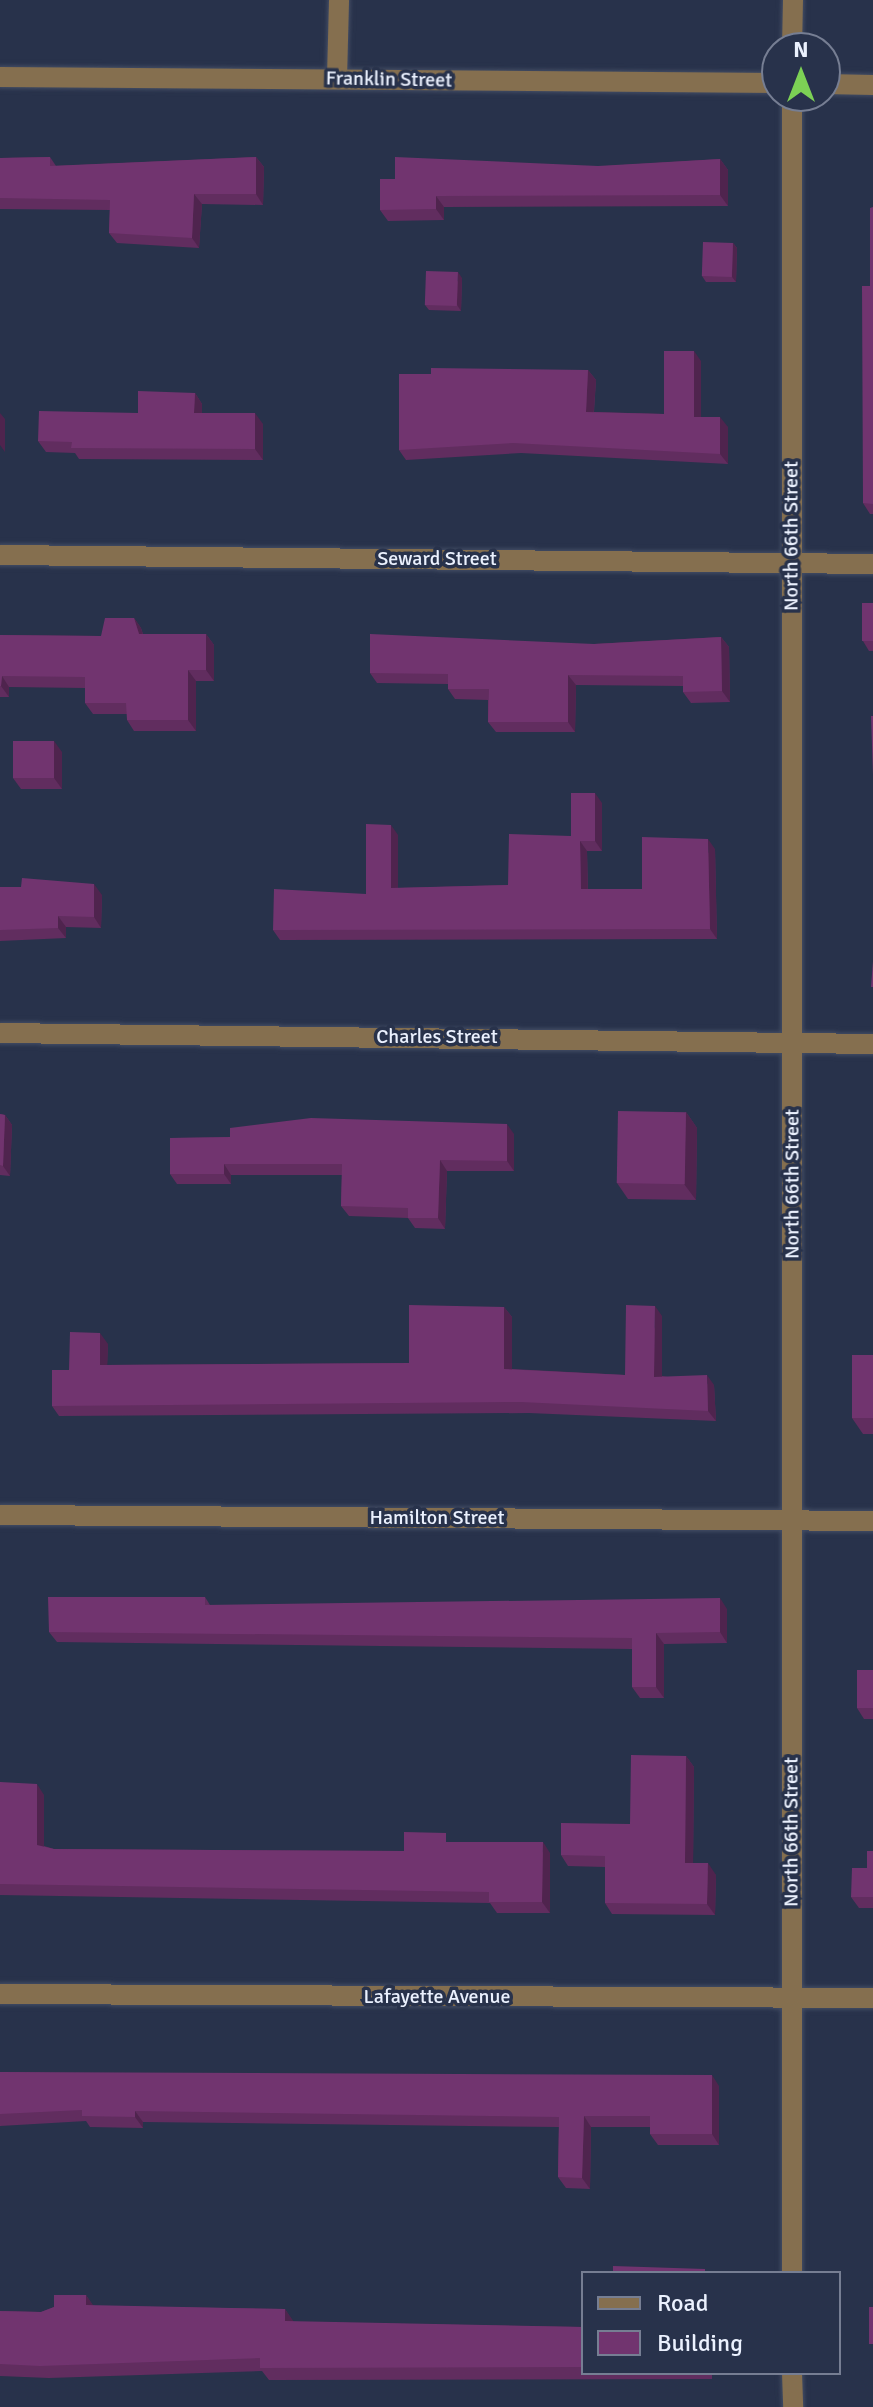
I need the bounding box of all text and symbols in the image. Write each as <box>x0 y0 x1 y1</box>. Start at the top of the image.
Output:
north arrow <box>761 32 841 112</box>
text: N <box>793 36 809 63</box>
street label: Franklin Street <box>326 66 452 92</box>
street label: North 66th Street <box>779 461 803 611</box>
street label: Seward Street <box>377 546 497 570</box>
street label: Charles Street <box>376 1024 498 1048</box>
street label: North 66th Street <box>780 1109 804 1259</box>
street label: Hamilton Street <box>369 1505 505 1529</box>
street label: North 66th Street <box>779 1757 803 1907</box>
street label: Lafayette Avenue <box>364 1984 510 2008</box>
legend <box>581 2271 841 2375</box>
text: Road <box>657 2288 708 2318</box>
text: Building <box>657 2328 743 2358</box>

